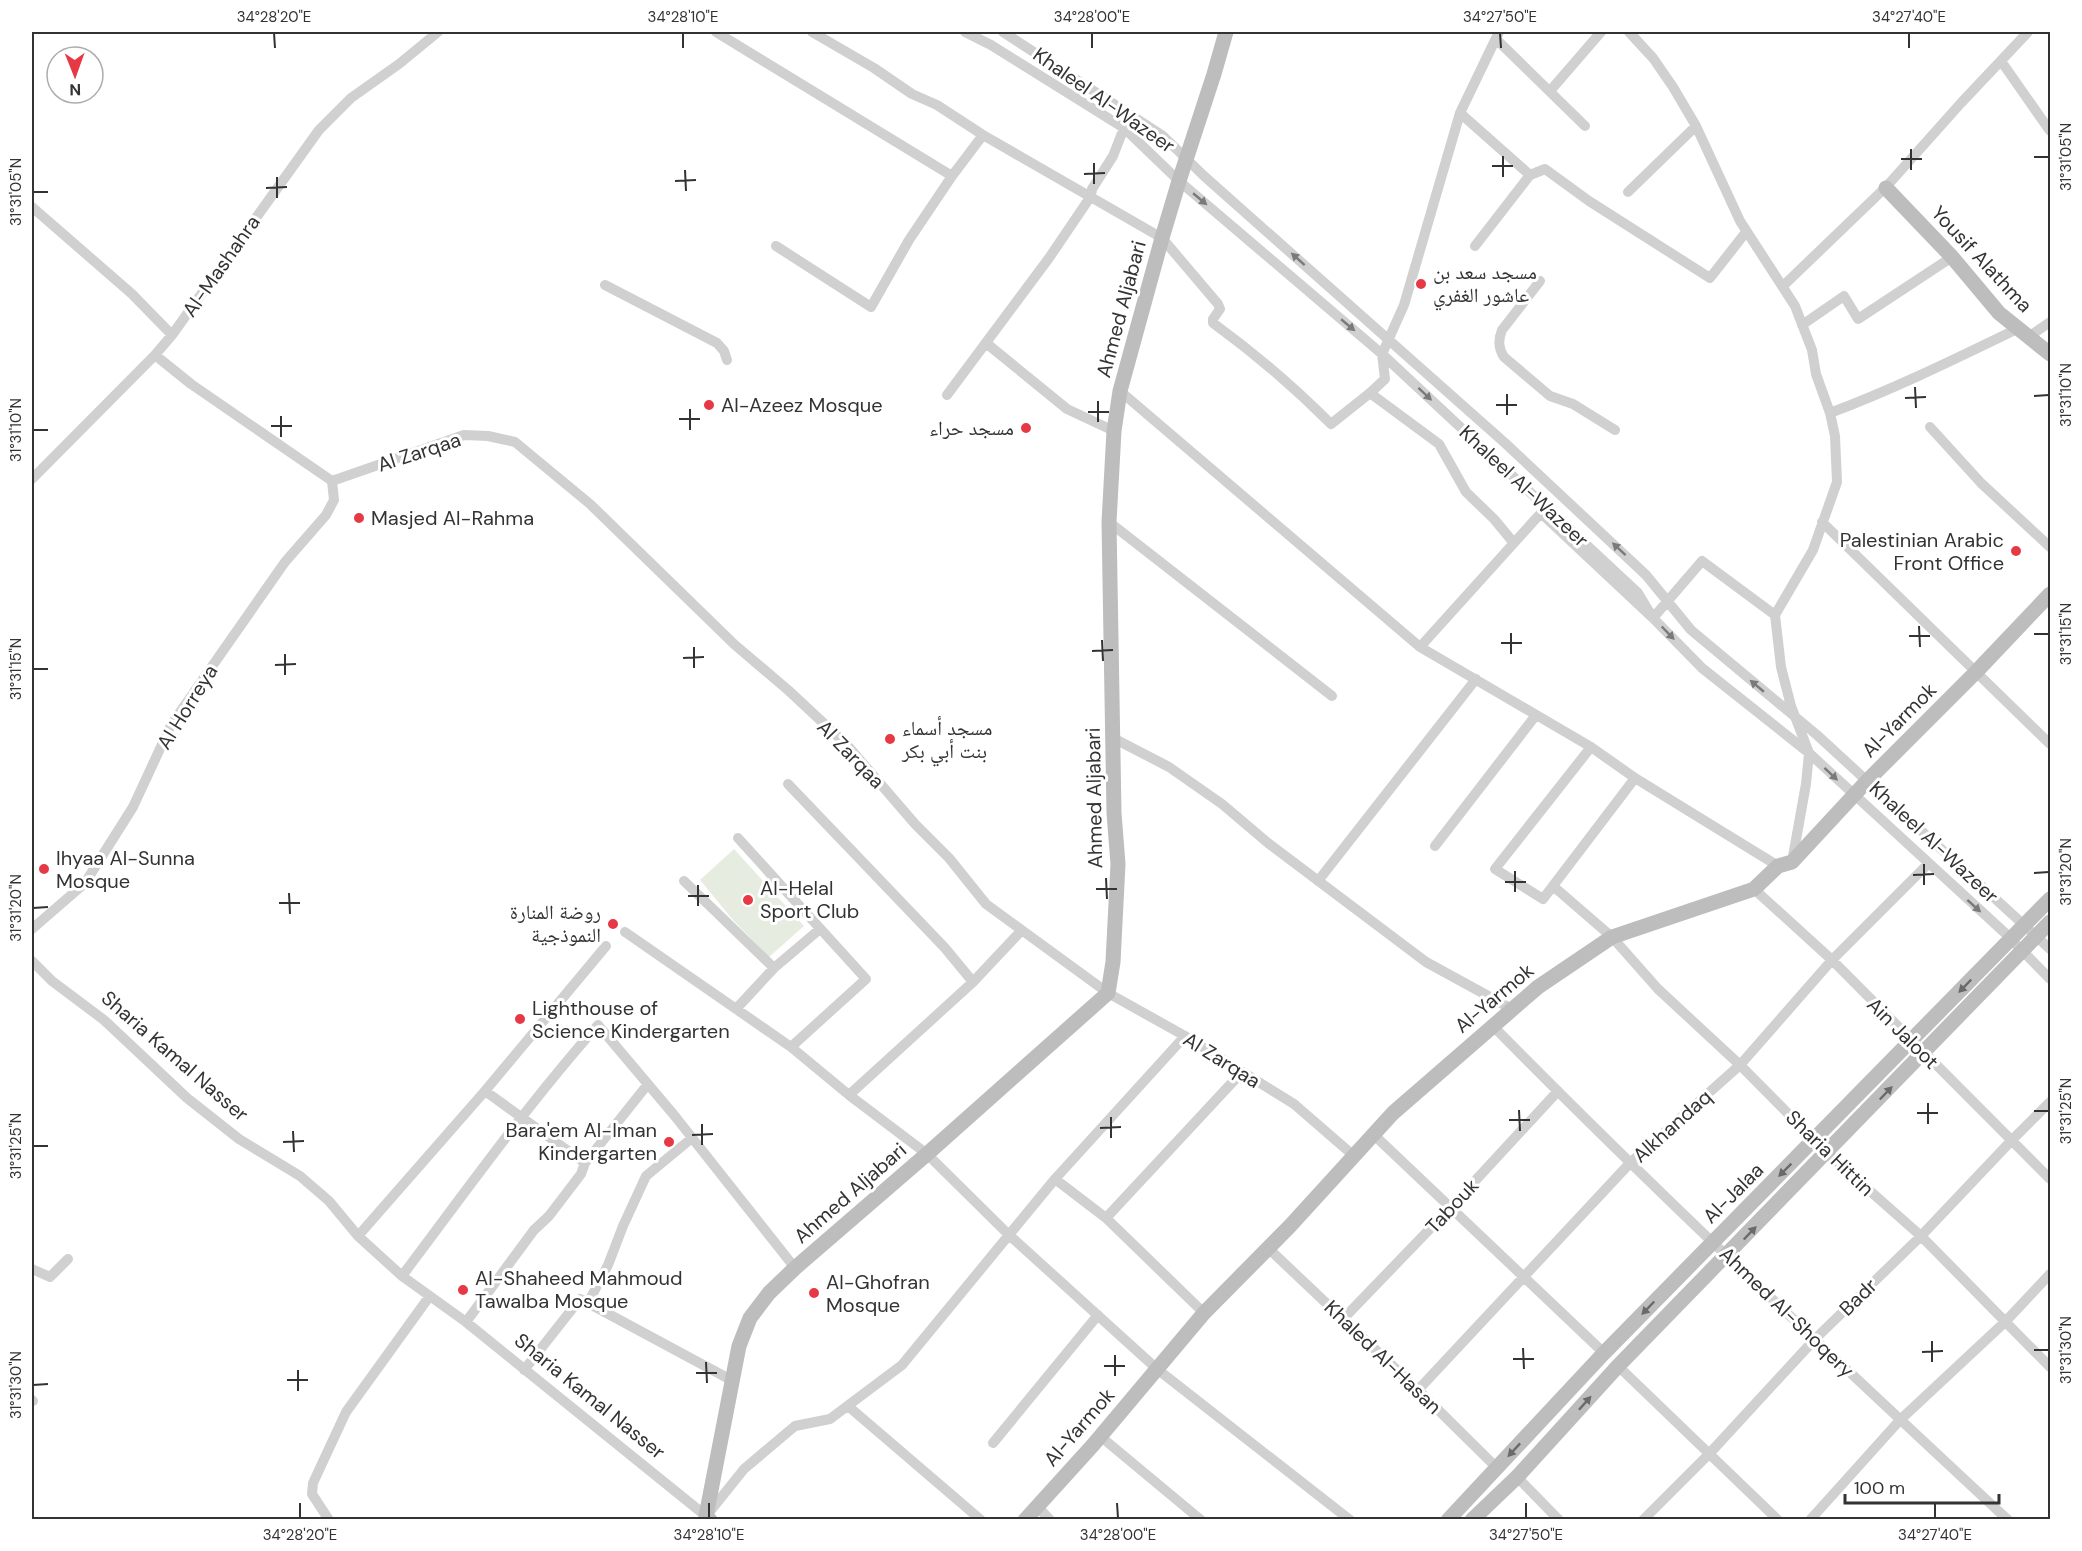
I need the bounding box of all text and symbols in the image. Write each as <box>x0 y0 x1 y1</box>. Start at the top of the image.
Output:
text: 34°28'20"E <box>237 7 311 27</box>
text: 34°28'10"E <box>648 7 718 27</box>
text: 34°28'00"E <box>1054 7 1130 27</box>
text: 34°27'50"E <box>1463 7 1537 27</box>
text: 34°27'40"E <box>1872 7 1946 27</box>
street label: Khaleel Al-Wazeer <box>1028 41 1180 159</box>
north arrow <box>45 45 105 105</box>
text: N <box>69 79 81 100</box>
text: 31°31'05"N <box>2056 123 2076 191</box>
text: 31°31'05"N <box>6 158 26 226</box>
one-way arrow <box>1192 192 1207 205</box>
street label: Yousif Alathma <box>1926 200 2038 318</box>
street label: Al-Mashahra <box>176 210 266 322</box>
street label: Ahmed Aljabari <box>1090 238 1152 380</box>
one-way arrow <box>1290 252 1305 266</box>
place label: مسجد سعد بن عاشور الغفري <box>1433 259 1537 311</box>
marker: مسجد سعد بن عاشور الغفري <box>1414 277 1428 291</box>
one-way arrow <box>1340 319 1356 332</box>
text: 31°31'10"N <box>2056 363 2076 427</box>
one-way arrow <box>1417 387 1432 401</box>
place label: Al-Azeez Mosque <box>721 392 883 418</box>
text: 31°31'10"N <box>6 398 26 462</box>
marker: Al-Azeez Mosque <box>702 398 716 412</box>
place label: مسجد حراء <box>929 415 1014 441</box>
street label: Khaleel Al-Wazeer <box>1454 419 1594 553</box>
marker: مسجد حراء <box>1019 421 1033 435</box>
street label: Al Zarqaa <box>374 426 464 478</box>
place label: Masjed Al-Rahma <box>371 505 534 531</box>
marker: Masjed Al-Rahma <box>352 511 366 525</box>
place label: Palestinian Arabic Front Office <box>1840 527 2004 576</box>
one-way arrow <box>1611 542 1626 556</box>
marker: Palestinian Arabic Front Office <box>2009 544 2023 558</box>
text: 31°31'15"N <box>2056 603 2076 665</box>
one-way arrow <box>1660 626 1674 640</box>
text: 31°31'15"N <box>6 638 26 700</box>
street label: Al Horreya <box>151 660 223 754</box>
street label: Al-Yarmok <box>1856 677 1942 763</box>
one-way arrow <box>1750 680 1765 693</box>
street label: Al Zarqaa <box>812 714 890 794</box>
place label: مسجد أسماء بنت أبي بكر <box>901 715 992 767</box>
street label: Ahmed Aljabari <box>1080 727 1108 869</box>
marker: مسجد أسماء بنت أبي بكر <box>883 732 897 746</box>
one-way arrow <box>1824 767 1839 781</box>
street label: Khaleel Al-Wazeer <box>1864 775 2004 909</box>
text: 31°31'20"N <box>2056 838 2076 906</box>
place label: Ihyaa Al-Sunna Mosque <box>56 845 195 894</box>
marker: Ihyaa Al-Sunna Mosque <box>37 862 51 876</box>
text: 31°31'20"N <box>6 874 26 942</box>
place label: Al-Helal Sport Club <box>760 875 859 924</box>
marker: Al-Helal Sport Club <box>741 893 755 907</box>
place label: روضة المنارة النموذجية <box>510 899 601 948</box>
one-way arrow <box>1967 899 1982 913</box>
marker: روضة المنارة النموذجية <box>606 917 620 931</box>
street label: Al-Yarmok <box>1449 957 1539 1039</box>
one-way arrow <box>1959 978 1973 992</box>
street label: Sharia Kamal Nasser <box>96 985 254 1127</box>
street label: Ain Jaloot <box>1861 991 1945 1075</box>
place label: Lighthouse of Science Kindergarten <box>532 995 730 1044</box>
marker: Lighthouse of Science Kindergarten <box>513 1012 527 1026</box>
street label: Al Zarqaa <box>1179 1026 1265 1094</box>
text: 31°31'25"N <box>2056 1078 2076 1144</box>
street label: Alkhandaq <box>1627 1084 1717 1168</box>
one-way arrow <box>1878 1086 1892 1100</box>
street label: Sharia Hittin <box>1780 1104 1880 1202</box>
text: 31°31'25"N <box>6 1113 26 1179</box>
place label: Bara'em Al-Iman Kindergarten <box>506 1117 657 1166</box>
marker: Bara'em Al-Iman Kindergarten <box>662 1135 676 1149</box>
street label: Ahmed Aljabari <box>788 1137 912 1249</box>
street label: Al-Jalaa <box>1697 1157 1769 1229</box>
one-way arrow <box>1778 1163 1792 1177</box>
street label: Tabouk <box>1420 1173 1484 1239</box>
one-way arrow <box>1742 1226 1756 1240</box>
street label: Ahmed Al-Shoqery <box>1714 1241 1860 1383</box>
place label: Al-Shaheed Mahmoud Tawalba Mosque <box>475 1265 683 1314</box>
place label: Al-Ghofran Mosque <box>826 1269 930 1318</box>
street label: Badr <box>1834 1273 1882 1321</box>
marker: Al-Shaheed Mahmoud Tawalba Mosque <box>456 1283 470 1297</box>
marker: Al-Ghofran Mosque <box>807 1286 821 1300</box>
street label: Khaled Al-Hasan <box>1319 1294 1447 1420</box>
one-way arrow <box>1641 1301 1655 1315</box>
text: 31°31'30"N <box>2056 1316 2076 1384</box>
street label: Sharia Kamal Nasser <box>509 1327 671 1465</box>
text: 31°31'30"N <box>6 1351 26 1419</box>
street label: Al-Yarmok <box>1038 1382 1120 1472</box>
one-way arrow <box>1578 1395 1592 1410</box>
one-way arrow <box>1508 1442 1521 1457</box>
scale bar <box>1845 1467 2000 1505</box>
text: 100 m <box>1854 1476 1905 1500</box>
text: 34°28'20"E <box>263 1525 337 1545</box>
text: 34°28'10"E <box>674 1525 744 1545</box>
text: 34°28'00"E <box>1080 1525 1156 1545</box>
text: 34°27'50"E <box>1489 1525 1563 1545</box>
text: 34°27'40"E <box>1898 1525 1972 1545</box>

